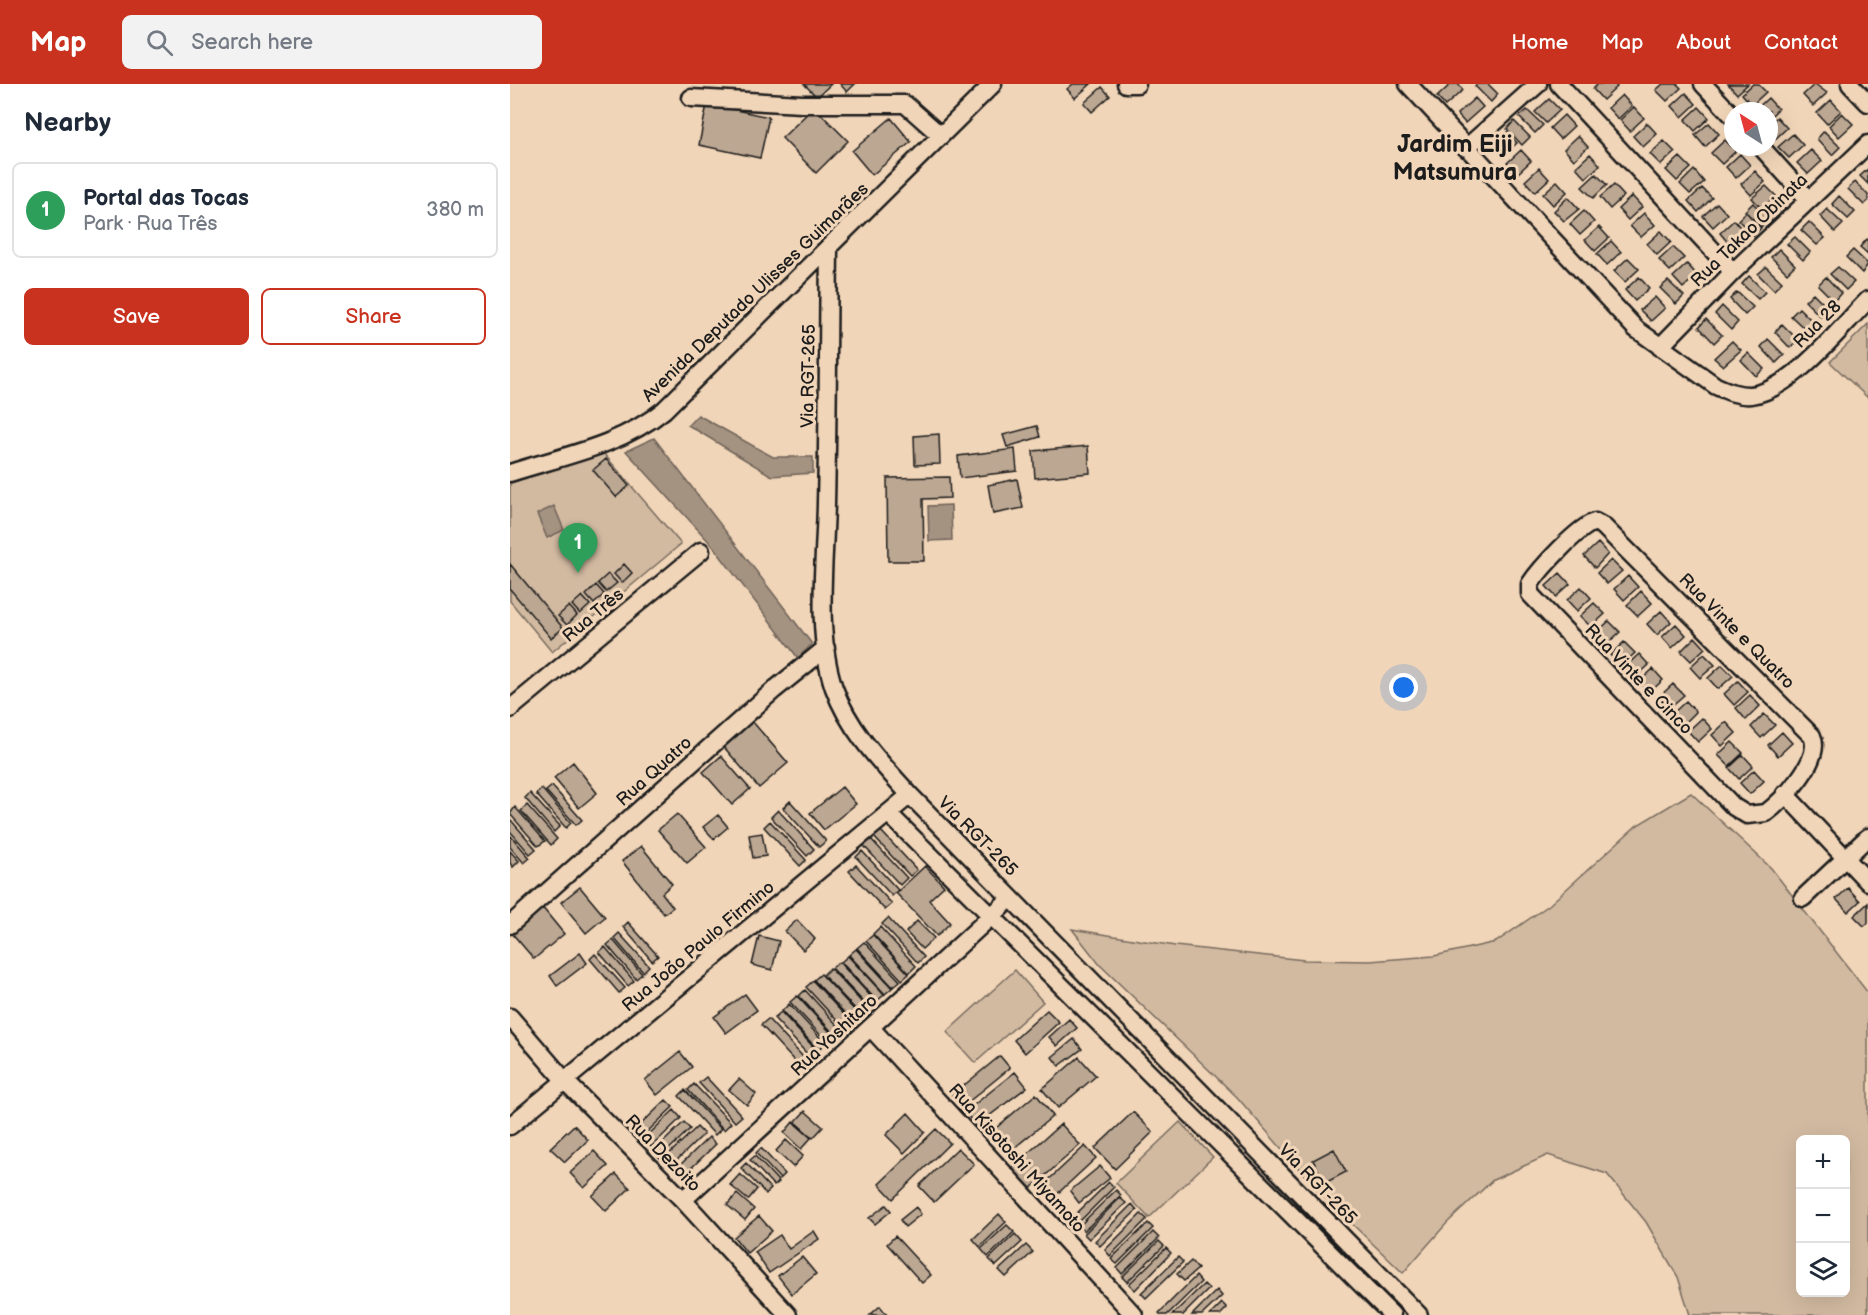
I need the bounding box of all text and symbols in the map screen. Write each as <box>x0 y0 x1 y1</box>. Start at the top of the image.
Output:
search box <box>122 15 542 69</box>
text: Map <box>30 26 86 59</box>
icon: search <box>143 26 176 59</box>
text: Search here <box>191 29 313 56</box>
text: Home <box>1511 30 1568 55</box>
text: Map <box>1601 30 1643 55</box>
text: About <box>1676 30 1731 55</box>
text: Contact <box>1764 30 1838 55</box>
north arrow <box>1724 102 1778 156</box>
text: Nearby <box>24 108 111 139</box>
district label: Jardim Eiji Matsumura <box>1393 130 1517 187</box>
street label: Rua Takao Obinata <box>1687 169 1812 291</box>
street label: Avenida Deputado Ulisses Guimarães <box>638 178 873 406</box>
text: Portal das Tocas <box>83 185 249 212</box>
text: 1 <box>41 198 50 222</box>
text: 380 m <box>426 198 484 222</box>
text: Park · Rua Três <box>83 212 217 236</box>
button: Save <box>24 288 249 345</box>
button: Share <box>261 288 486 345</box>
street label: Rua 28 <box>1789 296 1846 353</box>
street label: Via RGT-265 <box>797 324 820 428</box>
pin: 1 <box>558 524 598 573</box>
street label: Rua Vinte e Quatro <box>1674 569 1799 694</box>
street label: Rua Três <box>559 584 628 647</box>
street label: Rua Vinte e Cinco <box>1580 620 1697 739</box>
your location <box>1389 673 1418 702</box>
street label: Rua Quatro <box>612 732 696 811</box>
street label: Via RGT-265 <box>934 792 1022 880</box>
street label: Rua João Paulo Firmino <box>618 877 779 1016</box>
street label: Rua Yoshitaro <box>787 990 882 1081</box>
street label: Rua Kisotoshi Miyamoto <box>944 1079 1089 1237</box>
street label: Rua Dezoito <box>621 1110 705 1196</box>
map controls <box>1796 1135 1850 1297</box>
button: + <box>1796 1135 1850 1189</box>
street label: Via RGT-265 <box>1274 1140 1361 1229</box>
button: − <box>1796 1189 1850 1243</box>
button: layers <box>1796 1243 1850 1297</box>

